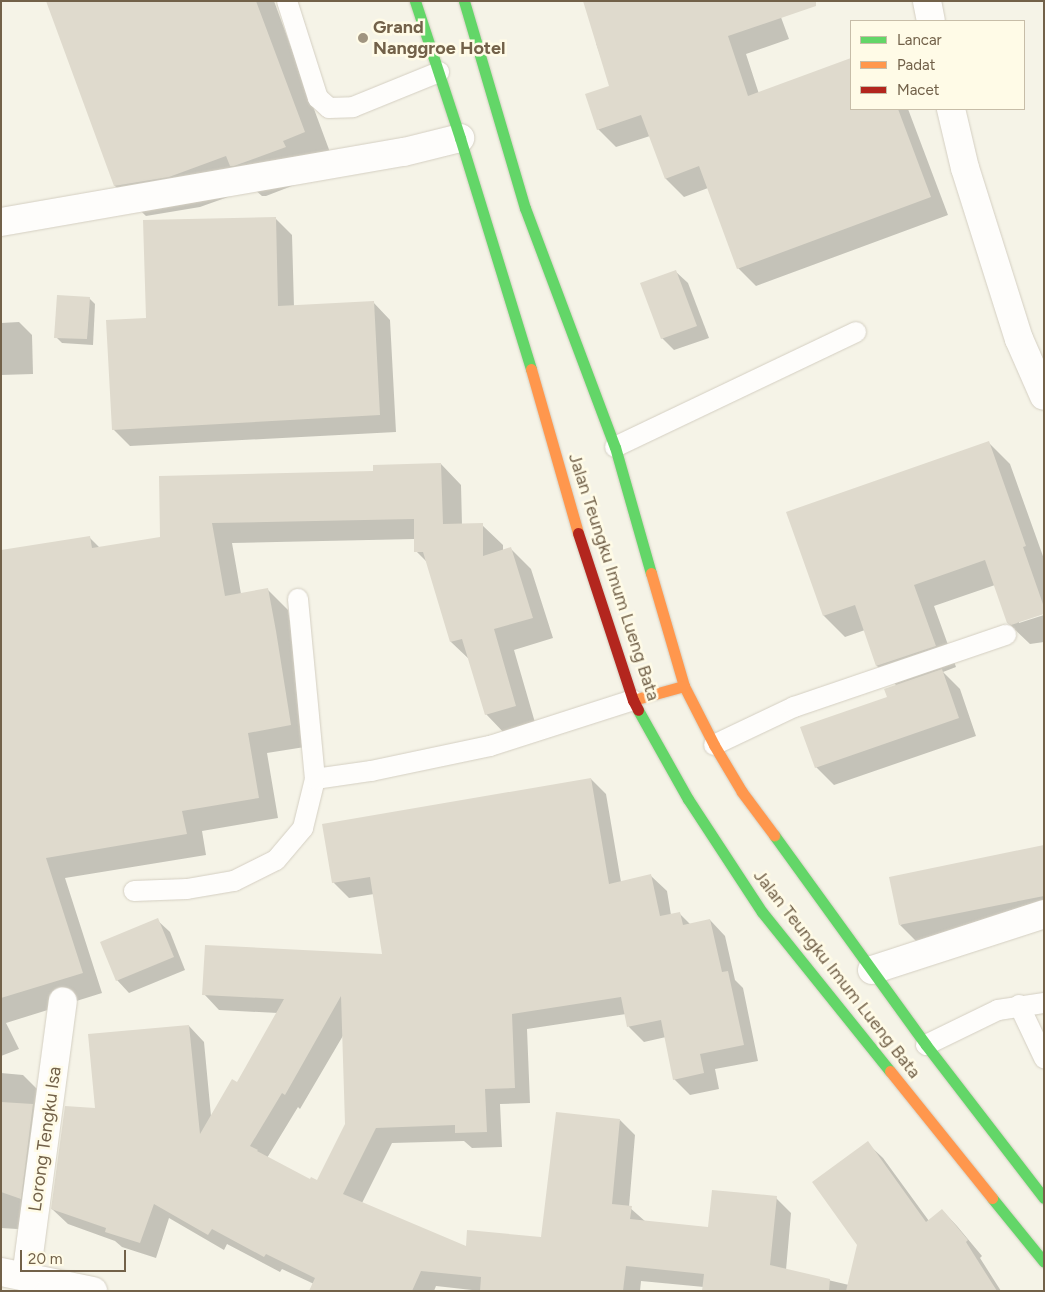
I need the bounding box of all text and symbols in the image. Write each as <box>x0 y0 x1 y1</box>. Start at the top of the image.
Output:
place label: Grand Nanggroe Hotel <box>373 17 505 59</box>
legend <box>850 20 1025 110</box>
text: Lancar <box>897 31 942 49</box>
marker: Grand Nanggroe Hotel <box>357 32 369 44</box>
text: Padat <box>897 56 935 74</box>
text: Macet <box>897 81 939 99</box>
street label: Jalan Teungku Imum Lueng Bata <box>564 450 664 704</box>
street label: Jalan Teungku Imum Lueng Bata <box>749 865 925 1083</box>
street label: Lorong Tengku Isa <box>24 1065 66 1213</box>
scale bar <box>22 1240 129 1272</box>
text: 20 m <box>28 1250 62 1268</box>

